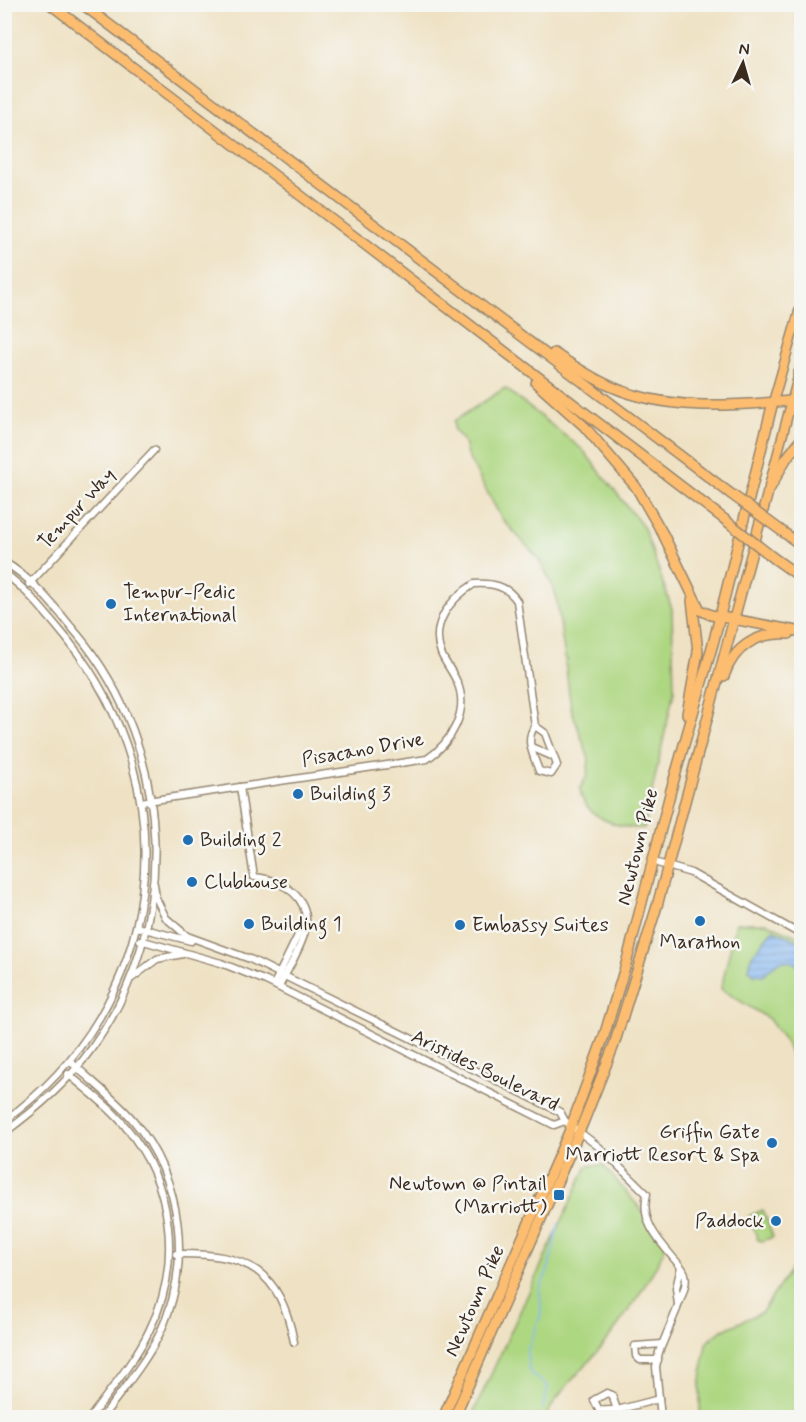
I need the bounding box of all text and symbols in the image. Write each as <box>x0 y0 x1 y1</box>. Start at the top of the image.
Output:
north arrow <box>713 33 773 93</box>
text: N <box>738 39 750 60</box>
street label: Tempur Way <box>32 462 122 556</box>
place label: Tempur-Pedic International <box>123 579 236 629</box>
marker: Tempur-Pedic International <box>104 597 118 611</box>
street label: Pisacano Drive <box>300 726 426 774</box>
place label: Building 3 <box>310 781 391 810</box>
street label: Newtown Pike <box>610 786 666 908</box>
marker: Building 3 <box>291 787 305 801</box>
place label: Building 2 <box>200 827 282 856</box>
marker: Building 2 <box>181 833 195 847</box>
place label: Clubhouse <box>204 869 288 896</box>
marker: Clubhouse <box>185 875 199 889</box>
place label: Building 1 <box>261 911 342 940</box>
place label: Embassy Suites <box>472 912 609 939</box>
marker: Marathon <box>693 914 707 928</box>
marker: Building 1 <box>242 917 256 931</box>
marker: Embassy Suites <box>453 918 467 932</box>
place label: Marathon <box>660 929 740 956</box>
street label: Aristides Boulevard <box>407 1024 563 1118</box>
place label: Griffin Gate Marriott Resort & Spa <box>566 1119 760 1169</box>
marker: Griffin Gate Marriott Resort & Spa <box>765 1136 779 1150</box>
place label: Newtown @ Pintail (Marriott) <box>389 1171 547 1221</box>
marker: Newtown @ Pintail (Marriott) <box>552 1188 566 1202</box>
place label: Paddock <box>695 1208 764 1235</box>
marker: Paddock <box>769 1214 783 1228</box>
street label: Newtown Pike <box>438 1241 512 1361</box>

